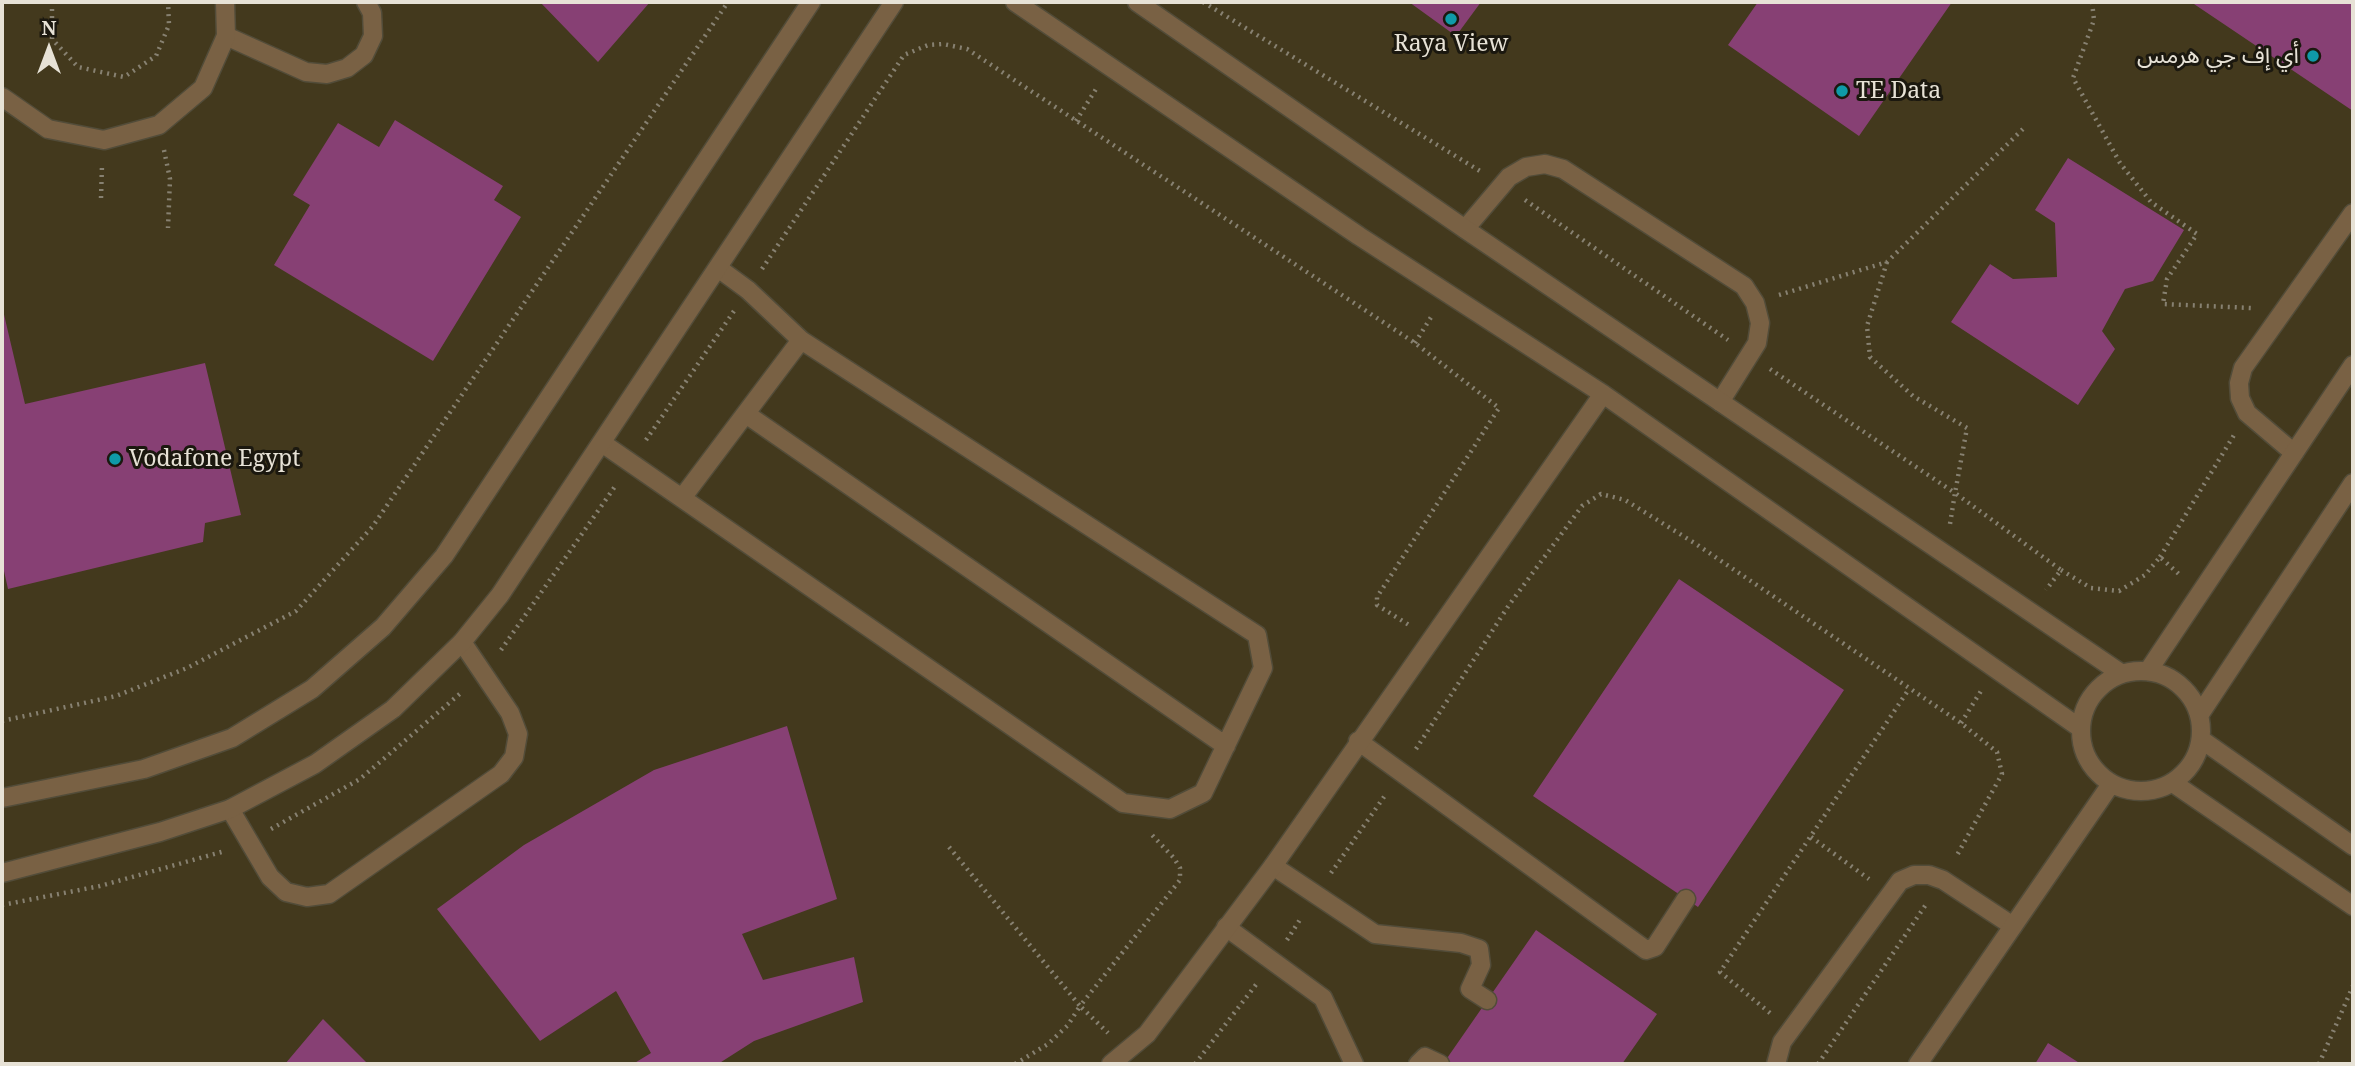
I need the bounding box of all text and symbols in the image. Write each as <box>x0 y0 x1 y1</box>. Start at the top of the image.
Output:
marker: Raya View <box>1443 11 1459 27</box>
north arrow <box>14 14 84 84</box>
text: N <box>42 15 56 41</box>
place label: Raya View <box>1394 30 1508 58</box>
place label: أي إف جي هرمس <box>2137 42 2299 70</box>
marker: أي إف جي هرمس <box>2305 48 2321 64</box>
place label: TE Data <box>1856 77 1941 105</box>
marker: TE Data <box>1834 83 1850 99</box>
place label: Vodafone Egypt <box>129 445 300 473</box>
marker: Vodafone Egypt <box>107 451 123 467</box>

